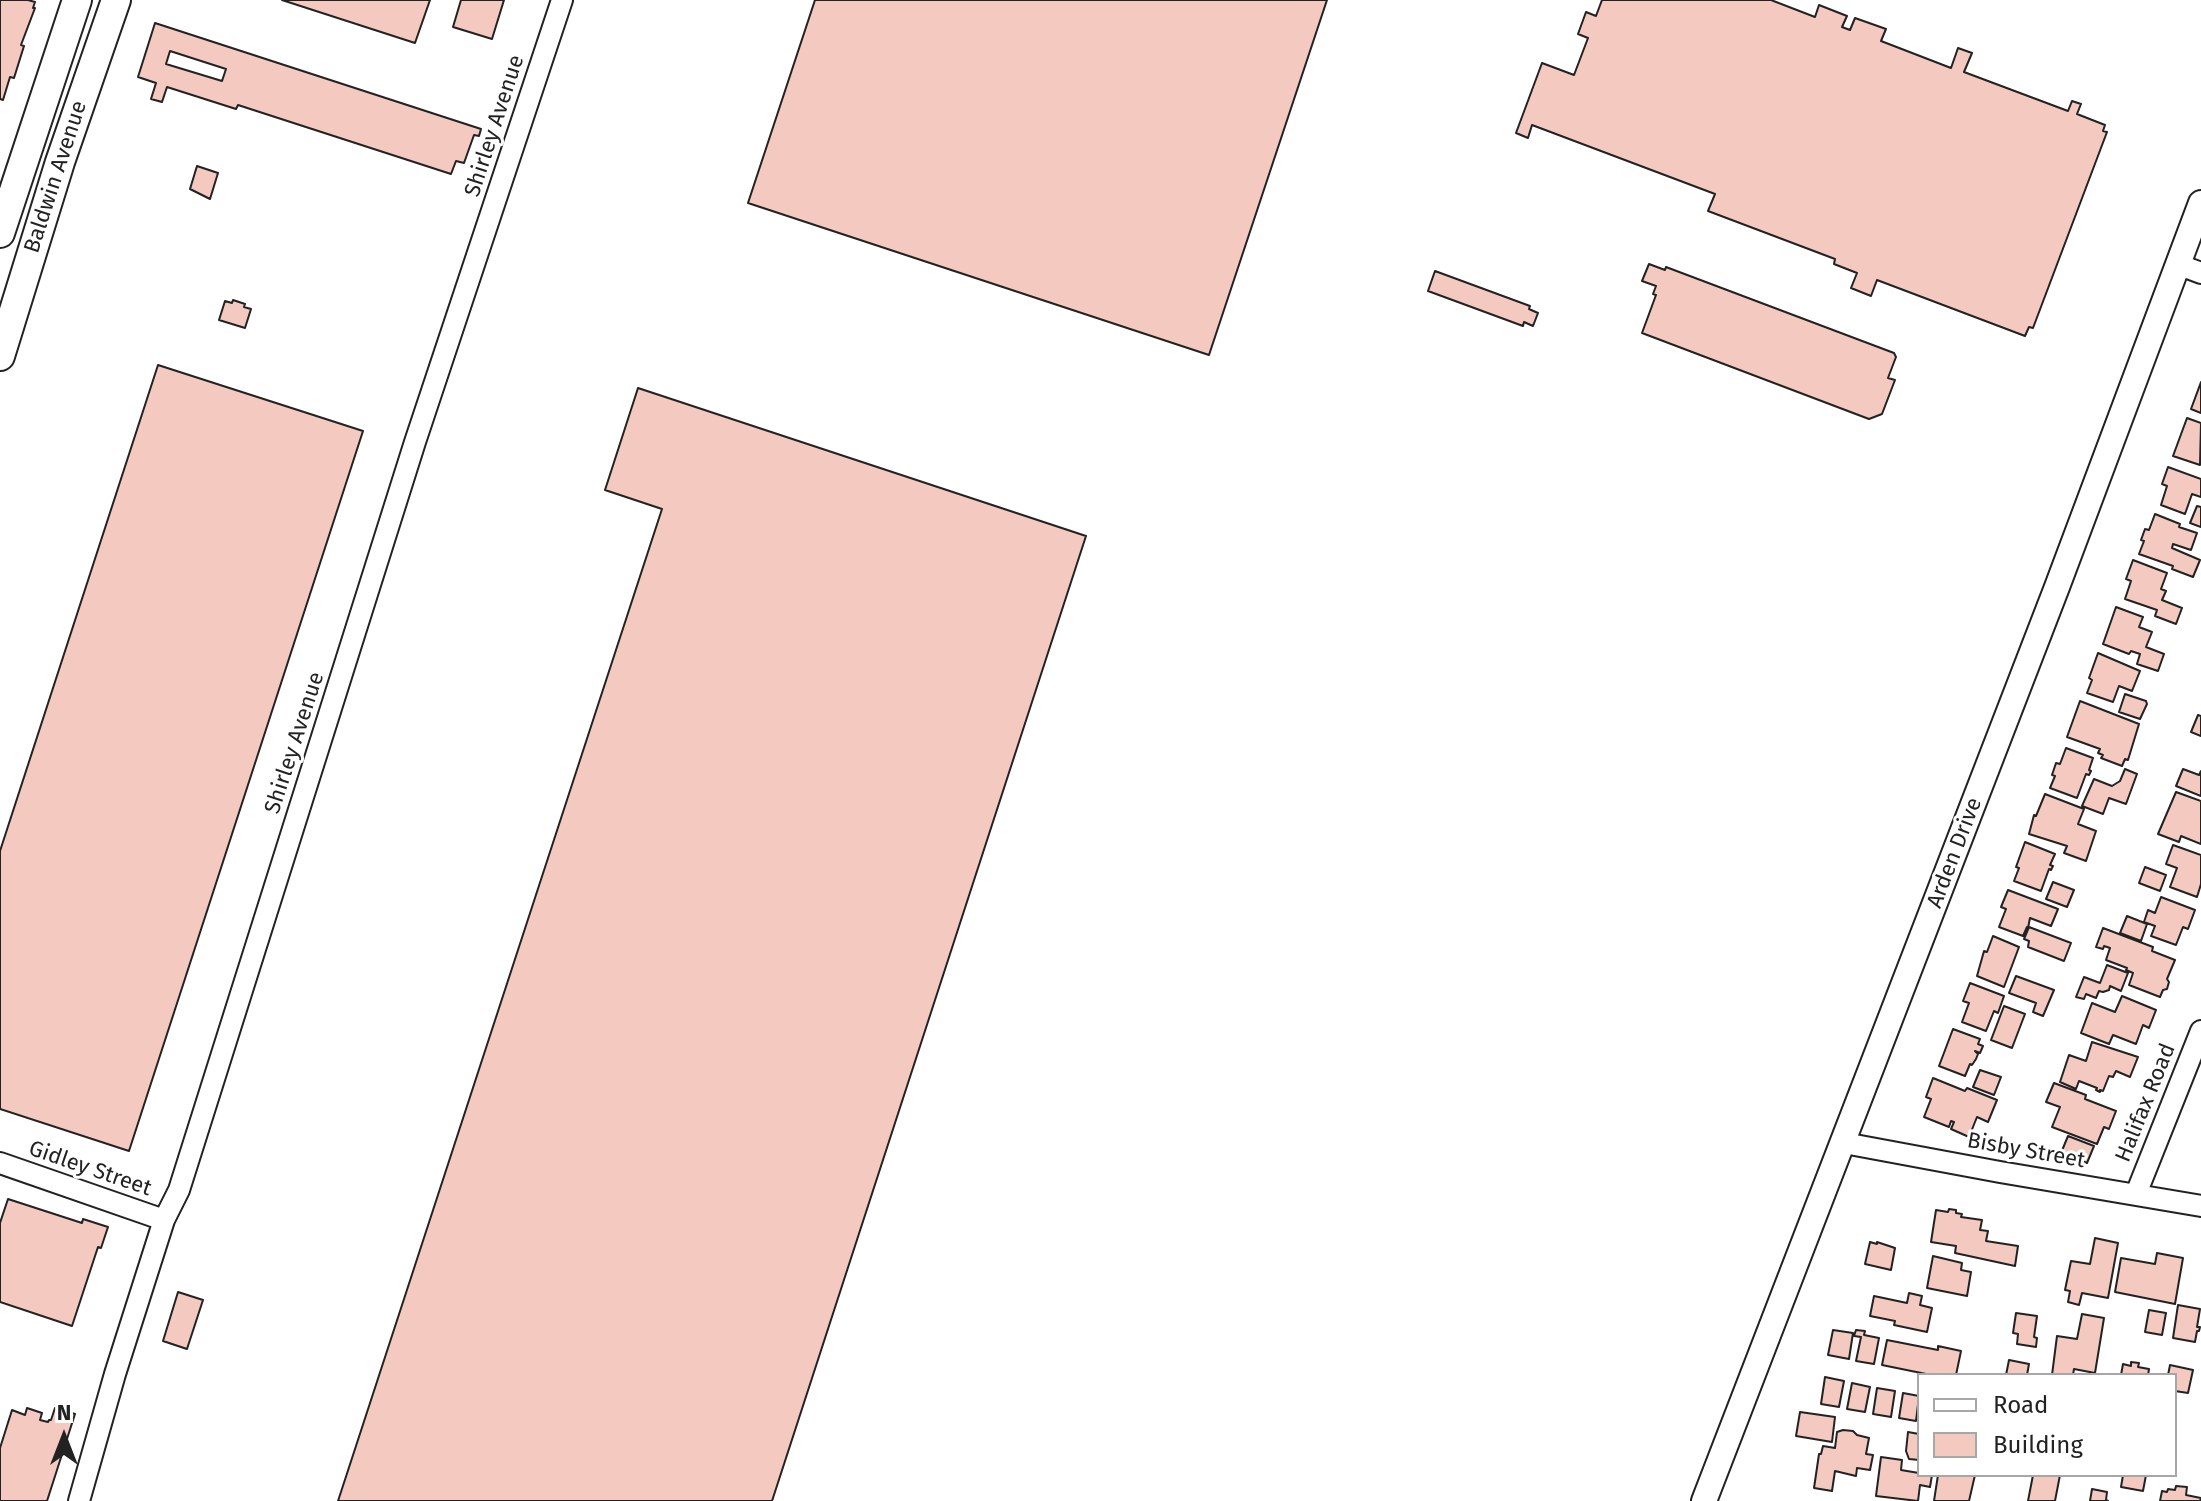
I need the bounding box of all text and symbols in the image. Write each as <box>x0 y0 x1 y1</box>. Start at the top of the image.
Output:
street label: Shirley Avenue <box>460 52 530 200</box>
street label: Baldwin Avenue <box>19 98 93 256</box>
street label: Shirley Avenue <box>260 669 330 817</box>
street label: Arden Drive <box>1922 794 1988 912</box>
street label: Halifax Road <box>2110 1040 2182 1166</box>
street label: Bisby Street <box>1965 1128 2087 1174</box>
street label: Gidley Street <box>25 1136 155 1202</box>
legend <box>1917 1373 2177 1477</box>
text: Road <box>1993 1391 2048 1419</box>
north arrow <box>24 1397 104 1477</box>
text: N <box>57 1399 71 1426</box>
text: Building <box>1993 1431 2083 1459</box>

